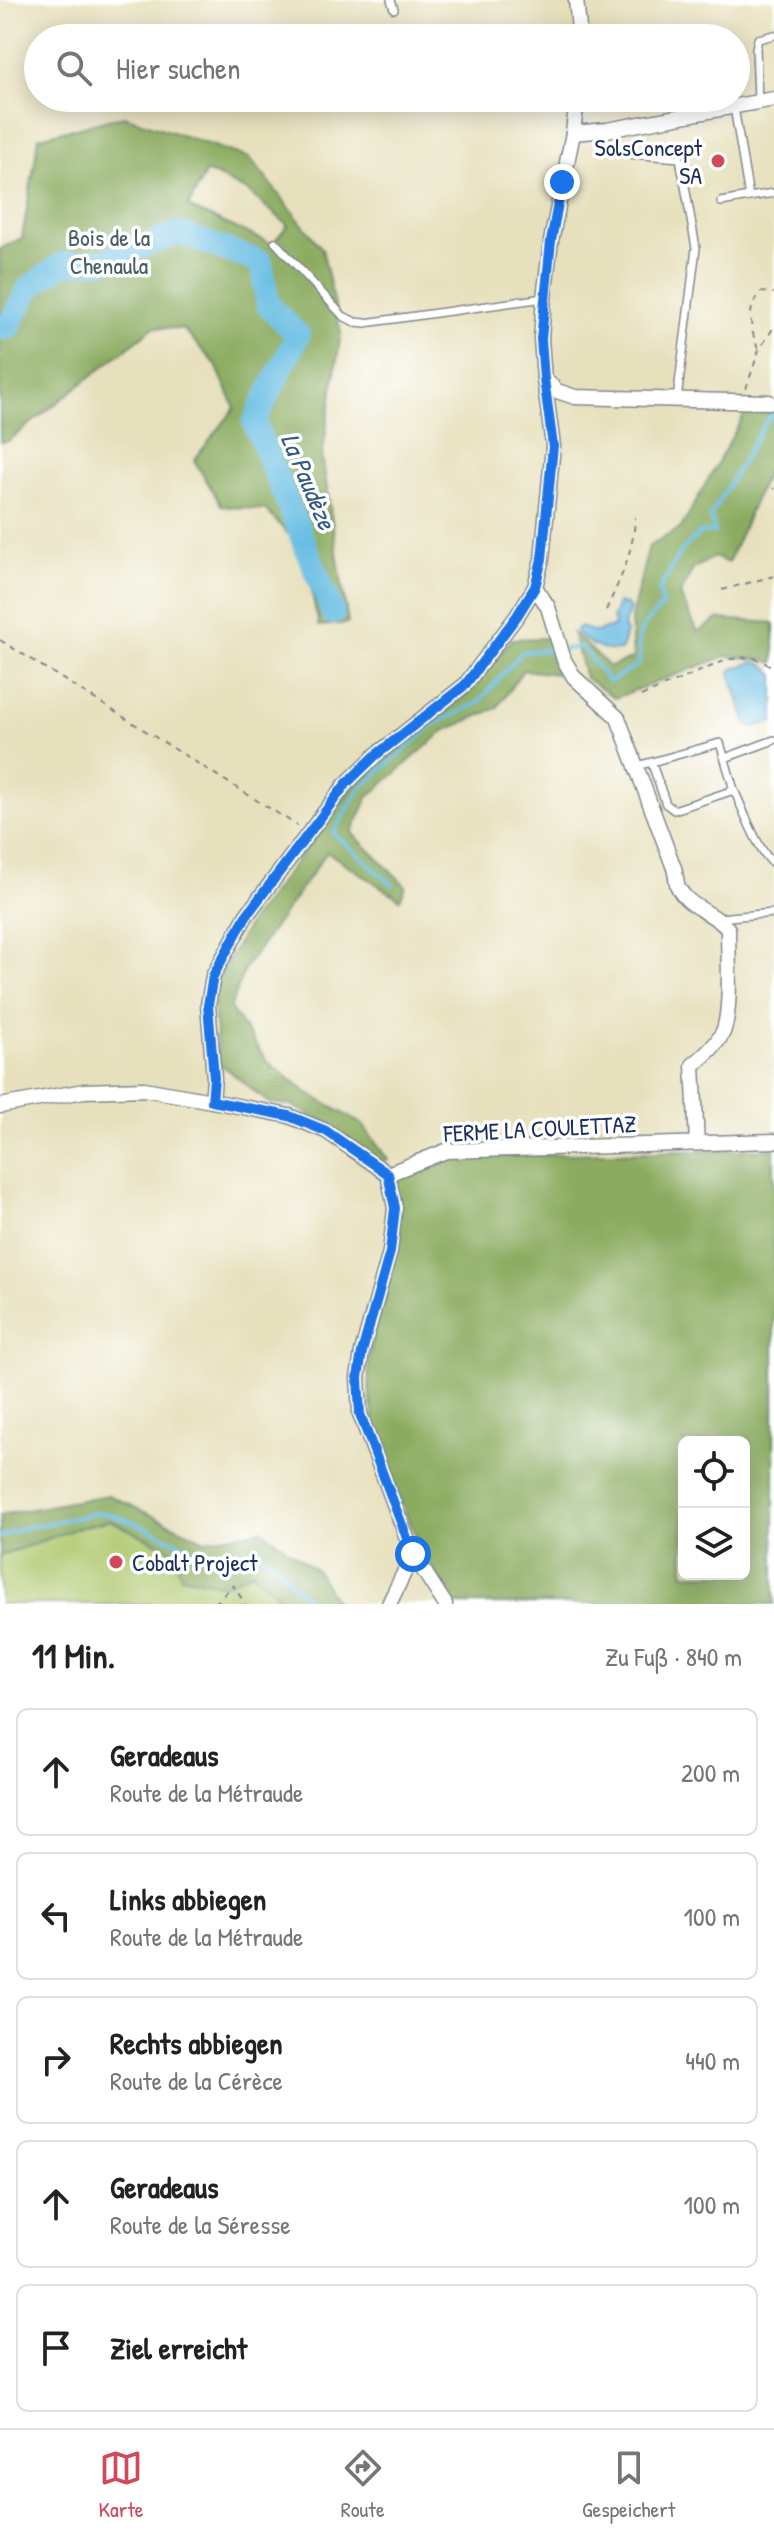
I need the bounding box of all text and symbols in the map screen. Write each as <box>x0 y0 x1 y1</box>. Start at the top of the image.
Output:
search box <box>24 24 750 112</box>
icon: search <box>52 46 96 90</box>
text: Hier suchen <box>116 48 240 88</box>
place label: SolsConcept SA <box>595 131 703 191</box>
marker: SolsConcept SA <box>709 152 727 170</box>
route end <box>544 164 580 200</box>
park label: Bois de la Chenaula <box>68 221 150 281</box>
water label: La Paudèze <box>273 428 345 536</box>
street label: FERME LA COULETTAZ <box>442 1107 637 1149</box>
map controls <box>678 1436 750 1580</box>
button: locate <box>678 1436 750 1508</box>
button: layers <box>678 1508 750 1580</box>
route start <box>395 1536 431 1572</box>
place label: Cobalt Project <box>132 1546 258 1578</box>
marker: Cobalt Project <box>107 1553 125 1571</box>
text: 11 Min. <box>32 1633 115 1679</box>
text: Zu Fuß · 840 m <box>605 1639 742 1674</box>
text: Geradeaus <box>110 1735 219 1775</box>
icon: ahead <box>34 1750 78 1794</box>
text: 200 m <box>681 1755 740 1790</box>
text: Route de la Métraude <box>110 1775 303 1810</box>
text: Links abbiegen <box>110 1879 266 1919</box>
icon: left <box>34 1894 78 1938</box>
text: 100 m <box>684 1899 740 1934</box>
text: Route de la Métraude <box>110 1919 303 1954</box>
text: Rechts abbiegen <box>110 2023 283 2063</box>
icon: right <box>34 2038 78 2082</box>
text: 440 m <box>685 2043 740 2078</box>
text: Route de la Cérèce <box>110 2063 283 2098</box>
text: Geradeaus <box>110 2167 219 2207</box>
icon: ahead <box>34 2182 78 2226</box>
text: 100 m <box>684 2187 740 2222</box>
text: Route de la Séresse <box>110 2207 291 2242</box>
icon: arrive <box>34 2326 78 2370</box>
text: Ziel erreicht <box>110 2328 247 2368</box>
tab: Karte <box>99 2446 144 2524</box>
tab: Route <box>341 2446 385 2524</box>
tab: Gespeichert <box>582 2446 675 2524</box>

